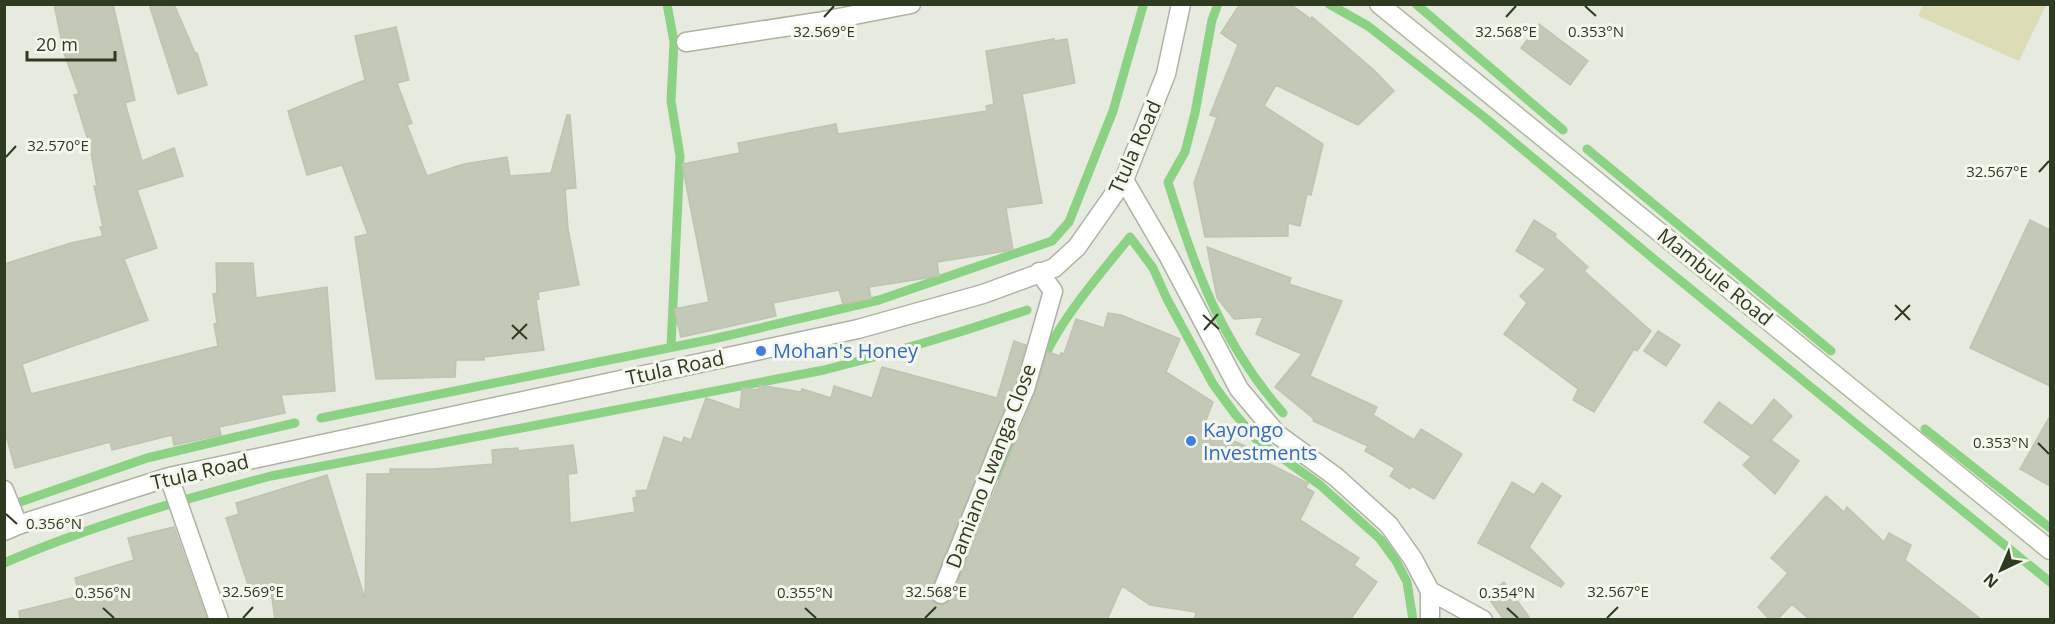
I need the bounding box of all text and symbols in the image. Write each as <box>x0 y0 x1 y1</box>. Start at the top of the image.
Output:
text: 32.569°E <box>793 21 855 41</box>
text: 32.568°E <box>1475 21 1537 41</box>
text: 0.353°N <box>1568 21 1624 41</box>
scale bar <box>27 24 116 62</box>
text: 20 m <box>36 32 78 56</box>
street label: Ttula Road <box>1102 96 1167 198</box>
text: 32.570°E <box>27 135 89 155</box>
text: 32.567°E <box>1966 161 2028 181</box>
street label: Mambule Road <box>1652 222 1779 332</box>
place label: Mohan's Honey <box>773 337 919 364</box>
street label: Ttula Road <box>623 344 726 391</box>
marker: Mohan's Honey <box>754 344 768 358</box>
street label: Damiano Lwanga Close <box>939 360 1042 572</box>
place label: Kayongo Investments <box>1203 416 1317 466</box>
text: 0.353°N <box>1973 432 2029 452</box>
marker: Kayongo Investments <box>1184 434 1198 448</box>
street label: Ttula Road <box>148 447 251 496</box>
text: 0.356°N <box>26 513 82 533</box>
north arrow <box>1971 540 2031 600</box>
text: N <box>1978 568 2003 593</box>
text: 32.569°E <box>222 581 284 601</box>
text: 32.568°E <box>905 581 967 601</box>
text: 32.567°E <box>1587 581 1649 601</box>
text: 0.356°N <box>75 582 131 602</box>
text: 0.355°N <box>777 582 833 602</box>
text: 0.354°N <box>1479 582 1535 602</box>

